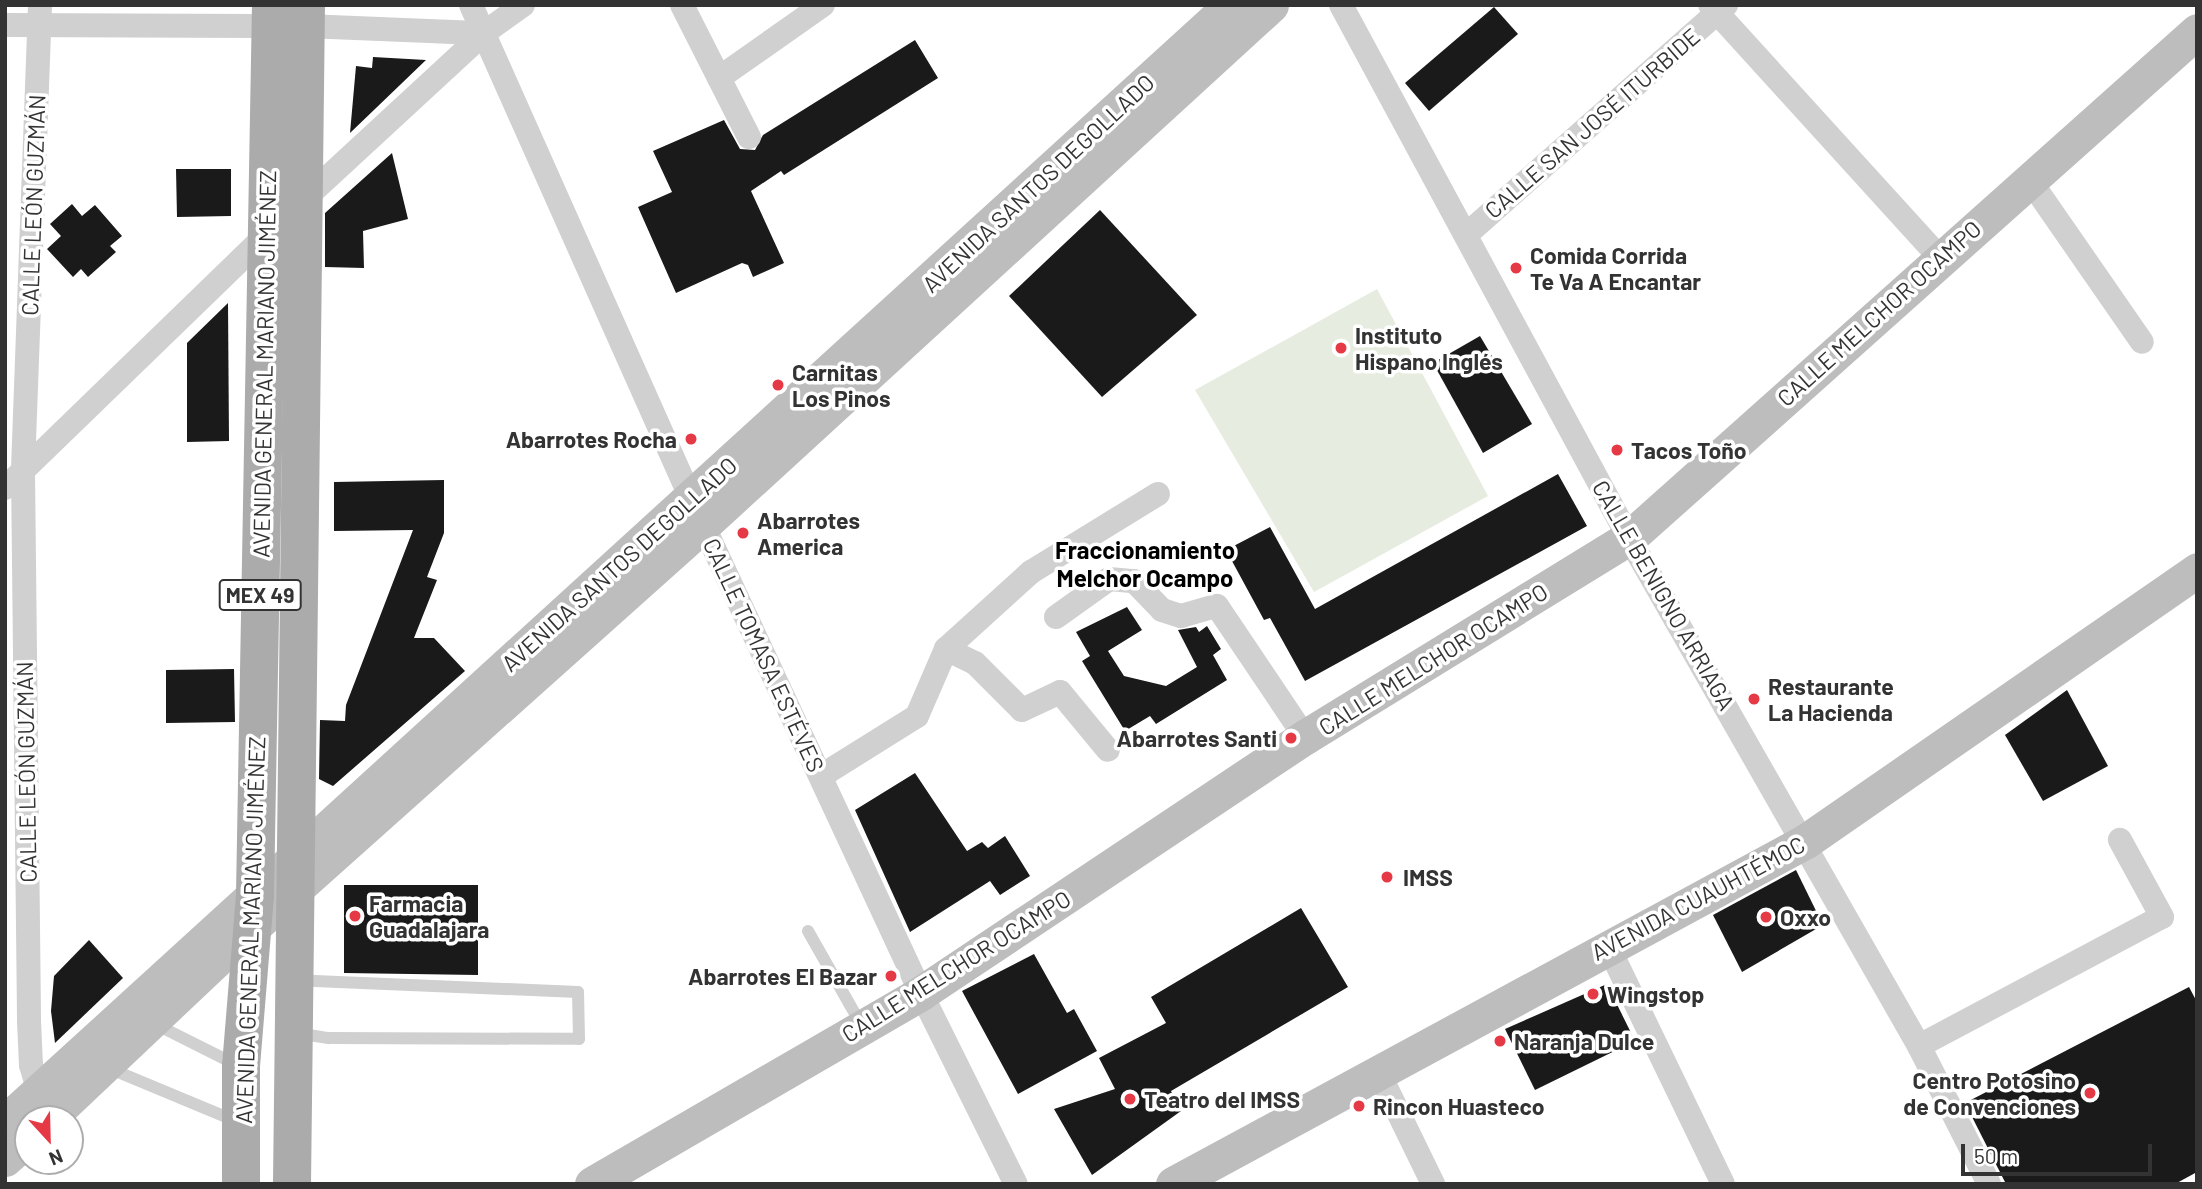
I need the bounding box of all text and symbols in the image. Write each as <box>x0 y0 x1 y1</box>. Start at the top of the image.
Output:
street label: CALLE SAN JOSÉ ITURBIDE <box>1479 22 1705 224</box>
street label: AVENIDA SANTOS DEGOLLADO <box>916 68 1160 298</box>
street label: CALLE LEÓN GUZMÁN <box>15 94 51 316</box>
street label: AVENIDA GENERAL MARIANO JIMÉNEZ <box>247 170 281 558</box>
street label: CALLE MELCHOR OCAMPO <box>1772 214 1986 412</box>
place label: Comida Corrida Te Va A Encantar <box>1530 241 1701 295</box>
marker: Comida Corrida Te Va A Encantar <box>1508 260 1524 276</box>
place label: Instituto Hispano Inglés <box>1355 321 1503 375</box>
marker: Instituto Hispano Inglés <box>1333 340 1349 356</box>
place label: Carnitas Los Pinos <box>792 358 891 412</box>
marker: Carnitas Los Pinos <box>770 377 786 393</box>
place label: Abarrotes Rocha <box>506 425 677 453</box>
marker: Abarrotes Rocha <box>683 431 699 447</box>
place label: Tacos Toño <box>1631 436 1747 464</box>
marker: Tacos Toño <box>1609 442 1625 458</box>
street label: AVENIDA SANTOS DEGOLLADO <box>496 451 742 677</box>
street label: CALLE BENIGNO ARRIAGA <box>1587 475 1741 715</box>
place label: Abarrotes America <box>757 506 860 560</box>
marker: Abarrotes America <box>735 525 751 541</box>
street label: CALLE TOMASA ESTÉVES <box>698 534 830 776</box>
district label: Fraccionamiento Melchor Ocampo <box>1055 536 1235 592</box>
street label: CALLE MELCHOR OCAMPO <box>1314 577 1552 741</box>
road number: MEX 49 <box>218 578 302 612</box>
street label: CALLE LEÓN GUZMÁN <box>10 661 42 883</box>
place label: Restaurante La Hacienda <box>1768 672 1894 726</box>
marker: Restaurante La Hacienda <box>1746 691 1762 707</box>
place label: Abarrotes Santi <box>1117 724 1277 752</box>
marker: Abarrotes Santi <box>1283 730 1299 746</box>
street label: AVENIDA GENERAL MARIANO JIMÉNEZ <box>229 736 271 1124</box>
street label: AVENIDA CUAUHTÉMOC <box>1586 830 1810 966</box>
place label: IMSS <box>1403 863 1453 891</box>
marker: IMSS <box>1377 867 1397 887</box>
street label: CALLE MELCHOR OCAMPO <box>837 884 1075 1048</box>
place label: Farmacia Guadalajara <box>369 889 489 943</box>
place label: Oxxo <box>1780 903 1831 931</box>
marker: Farmacia Guadalajara <box>347 908 363 924</box>
marker: Oxxo <box>1758 909 1774 925</box>
place label: Abarrotes El Bazar <box>688 962 877 990</box>
marker: Abarrotes El Bazar <box>883 968 899 984</box>
place label: Wingstop <box>1607 980 1704 1008</box>
marker: Wingstop <box>1585 986 1601 1002</box>
place label: Naranja Dulce <box>1514 1027 1654 1055</box>
marker: Naranja Dulce <box>1492 1033 1508 1049</box>
place label: Centro Potosino de Convenciones <box>1903 1066 2076 1120</box>
place label: Teatro del IMSS <box>1144 1085 1300 1113</box>
marker: Centro Potosino de Convenciones <box>2082 1085 2098 1101</box>
marker: Teatro del IMSS <box>1122 1091 1138 1107</box>
place label: Rincon Huasteco <box>1373 1092 1545 1120</box>
marker: Rincon Huasteco <box>1351 1098 1367 1114</box>
north arrow <box>14 1105 84 1175</box>
scale bar <box>1964 1130 2155 1174</box>
text: 50 m <box>1974 1143 2018 1168</box>
text: N <box>46 1145 66 1171</box>

